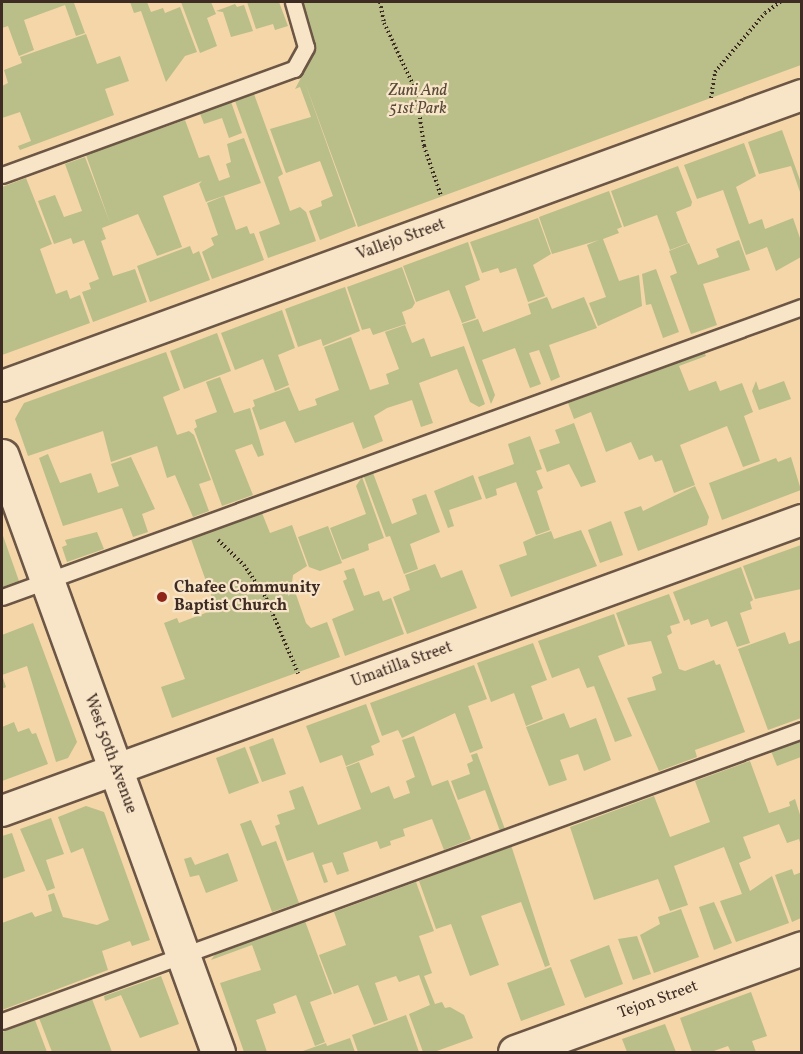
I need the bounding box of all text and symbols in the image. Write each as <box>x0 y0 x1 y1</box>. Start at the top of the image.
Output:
park label: Zuni And 51st Park <box>389 81 447 119</box>
street label: Vallejo Street <box>354 215 448 265</box>
place label: Chafee Community Baptist Church <box>174 578 320 616</box>
marker: Chafee Community Baptist Church <box>155 590 169 604</box>
street label: Umatilla Street <box>349 638 455 692</box>
street label: West 50th Avenue <box>79 692 141 816</box>
street label: Tejon Street <box>615 977 701 1023</box>

